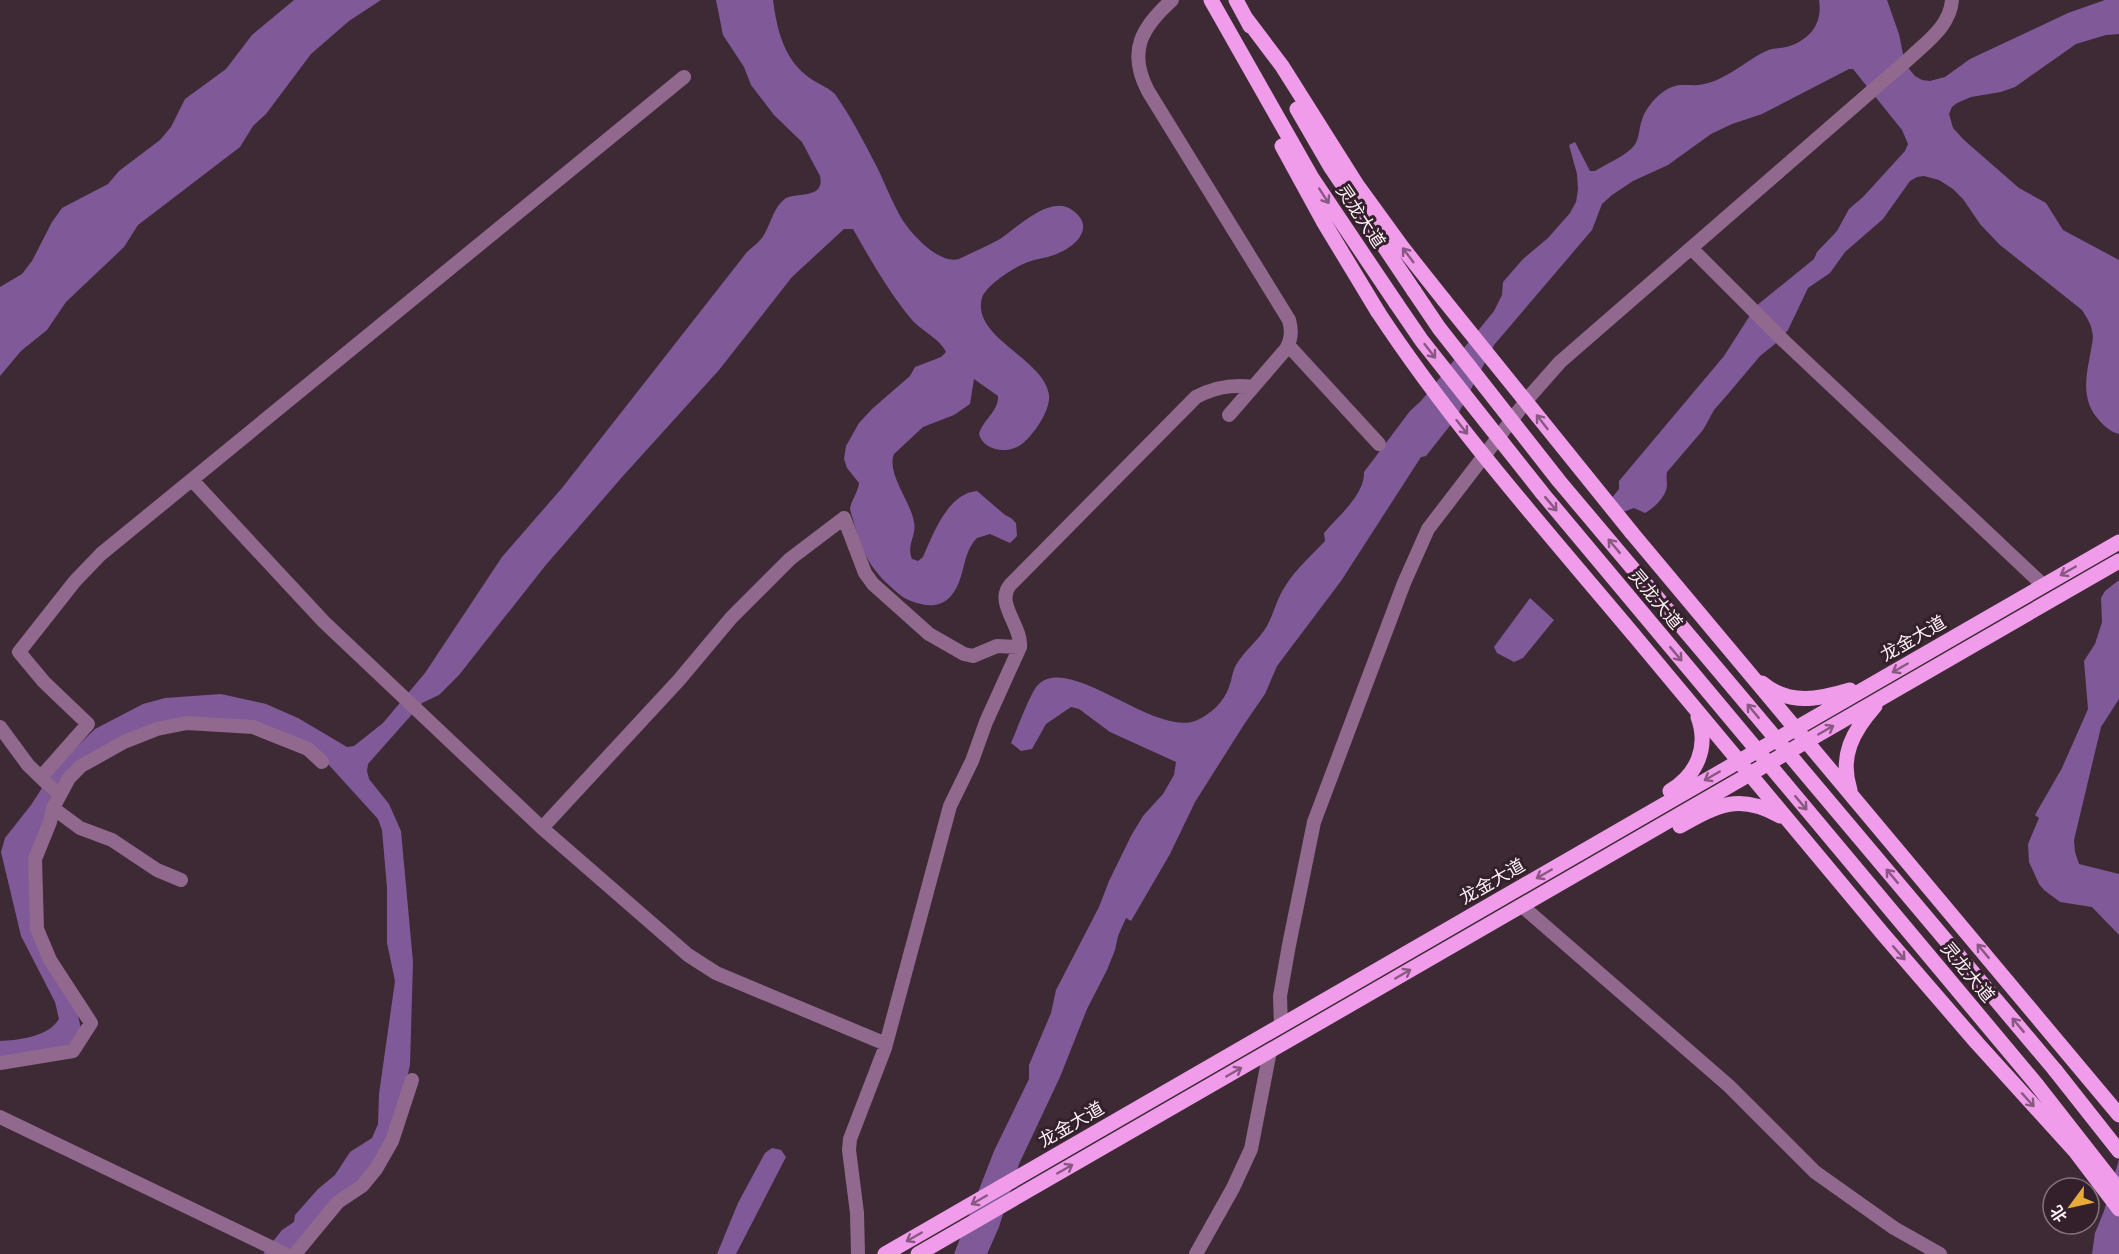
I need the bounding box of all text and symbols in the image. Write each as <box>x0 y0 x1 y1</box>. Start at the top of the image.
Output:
street label: 灵龙大道 <box>1331 180 1391 252</box>
one-way arrow <box>1318 188 1330 204</box>
one-way arrow <box>1401 247 1414 263</box>
one-way arrow <box>1424 343 1437 359</box>
one-way arrow <box>1535 415 1548 431</box>
one-way arrow <box>1455 419 1468 435</box>
one-way arrow <box>1544 496 1558 511</box>
one-way arrow <box>1608 538 1621 554</box>
street label: 灵龙大道 <box>1624 564 1688 634</box>
one-way arrow <box>2060 565 2077 577</box>
street label: 龙金大道 <box>1876 610 1950 666</box>
one-way arrow <box>1669 645 1682 661</box>
one-way arrow <box>1891 663 1908 675</box>
one-way arrow <box>1746 704 1760 719</box>
one-way arrow <box>1817 723 1834 735</box>
one-way arrow <box>1704 771 1721 783</box>
one-way arrow <box>1795 795 1808 811</box>
street label: 龙金大道 <box>1455 853 1529 909</box>
one-way arrow <box>1536 868 1553 880</box>
one-way arrow <box>1885 869 1899 884</box>
street label: 灵龙大道 <box>1936 937 2000 1007</box>
one-way arrow <box>1977 944 1990 960</box>
one-way arrow <box>1893 945 1906 961</box>
one-way arrow <box>1394 968 1411 980</box>
one-way arrow <box>2011 1017 2024 1033</box>
one-way arrow <box>1225 1066 1242 1078</box>
one-way arrow <box>2021 1092 2035 1107</box>
street label: 龙金大道 <box>1034 1096 1108 1152</box>
one-way arrow <box>1056 1163 1073 1175</box>
north arrow <box>2041 1176 2101 1236</box>
one-way arrow <box>971 1194 988 1206</box>
text: 北 <box>2046 1201 2072 1226</box>
one-way arrow <box>906 1231 923 1243</box>

